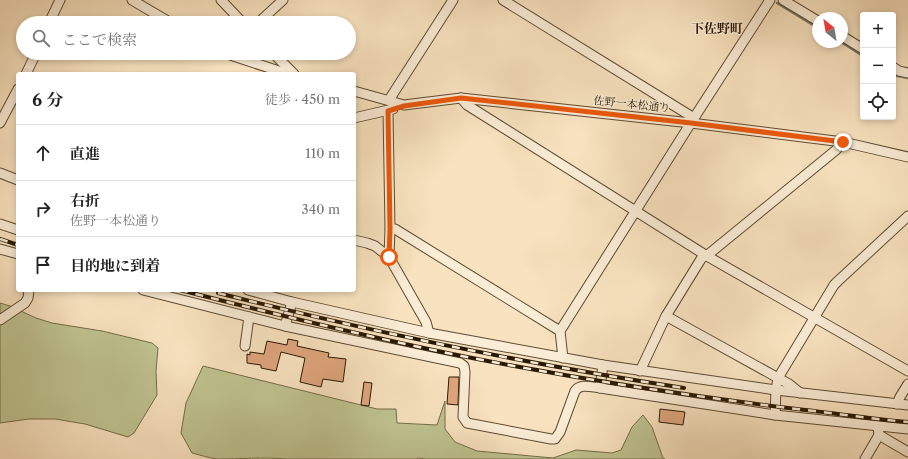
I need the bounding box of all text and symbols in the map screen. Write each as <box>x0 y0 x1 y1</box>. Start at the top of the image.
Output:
north arrow <box>812 12 848 48</box>
map controls <box>860 12 896 120</box>
button: + <box>860 12 896 48</box>
search box <box>16 16 356 60</box>
district label: 下佐野町 <box>691 20 743 36</box>
icon: search <box>30 27 52 49</box>
text: ここで検索 <box>62 30 137 49</box>
button: − <box>860 48 896 84</box>
button: locate <box>860 84 896 120</box>
text: 6 分 <box>32 90 63 110</box>
text: 徒歩 · 450 m <box>265 91 340 107</box>
street label: 佐野一本松通り <box>593 93 671 115</box>
route end <box>834 133 852 151</box>
icon: ahead <box>32 142 54 164</box>
text: 直進 <box>70 144 100 163</box>
text: 110 m <box>305 145 340 161</box>
text: 右折 <box>70 191 100 210</box>
icon: right <box>32 198 54 220</box>
text: 340 m <box>302 201 340 217</box>
text: 佐野一本松通り <box>70 212 161 228</box>
route start <box>380 248 398 266</box>
icon: arrive <box>32 254 54 276</box>
text: 目的地に到着 <box>70 256 160 275</box>

